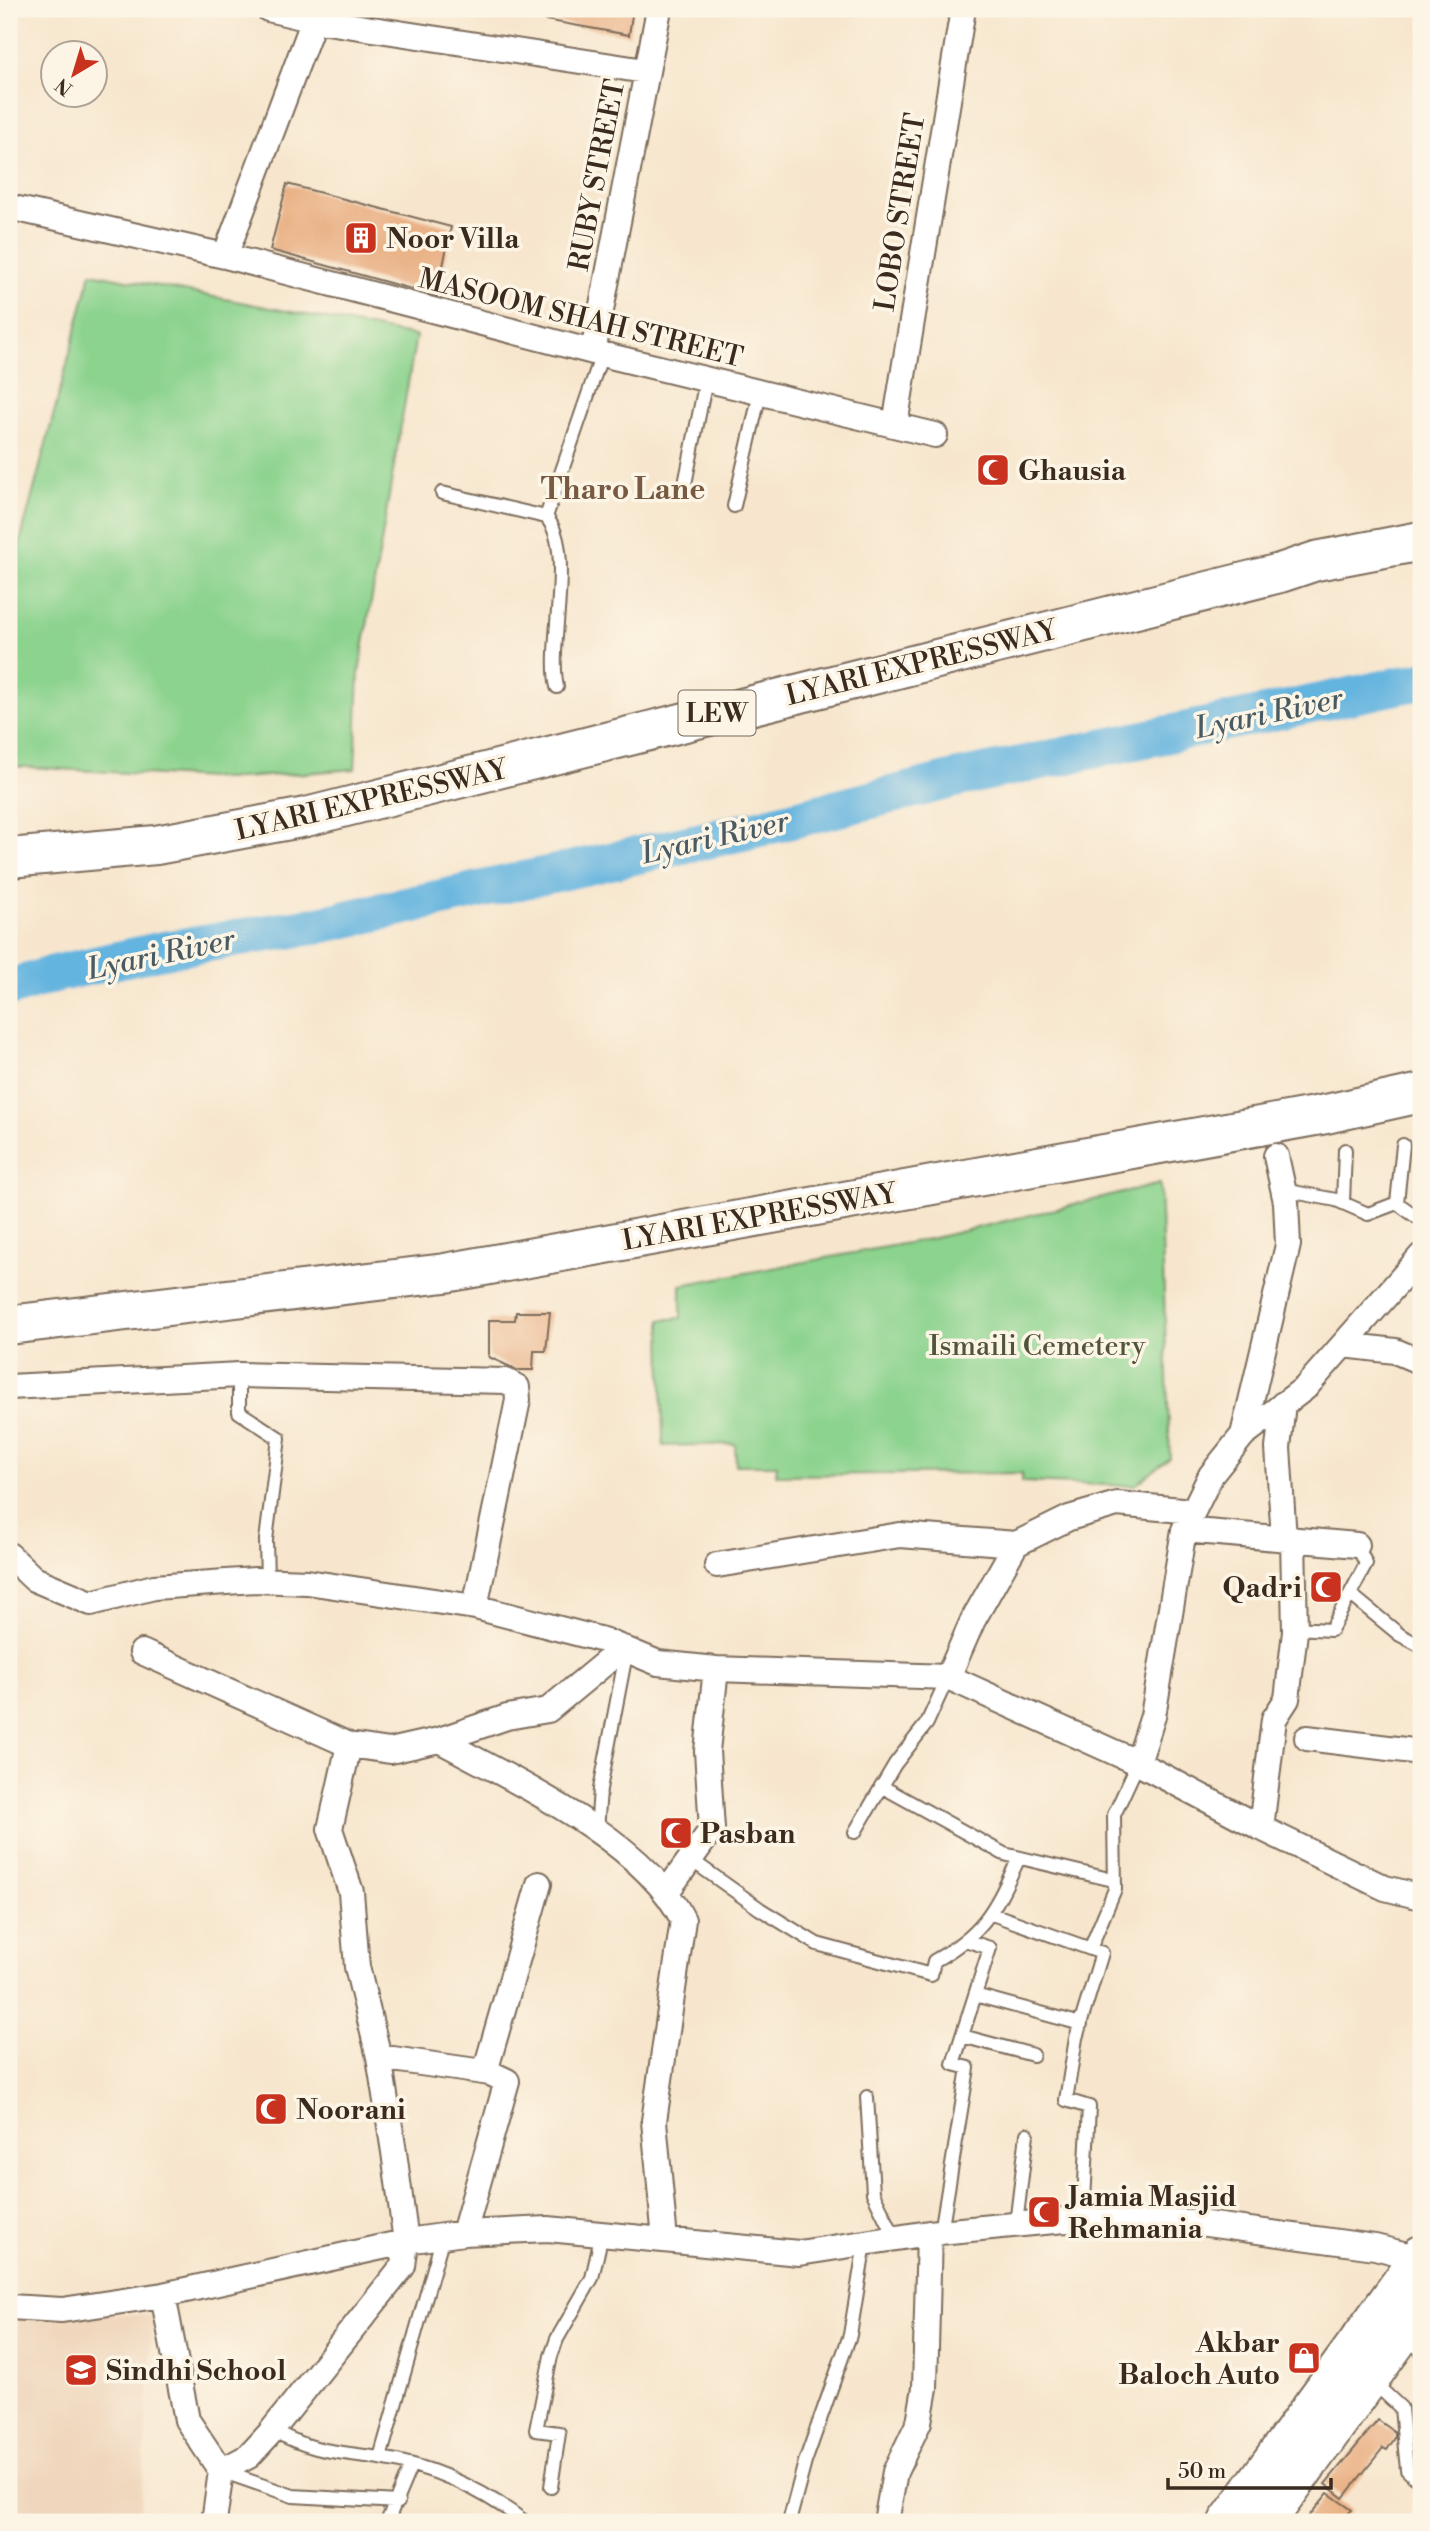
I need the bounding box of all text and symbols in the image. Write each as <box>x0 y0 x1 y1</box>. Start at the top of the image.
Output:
north arrow <box>38 38 108 108</box>
text: N <box>51 73 77 101</box>
street label: RUBY STREET <box>562 76 633 274</box>
street label: LOBO STREET <box>868 111 933 314</box>
building icon: Noor Villa <box>342 219 380 257</box>
place label: Noor Villa <box>386 222 520 257</box>
street label: MASOOM SHAH STREET <box>415 261 747 376</box>
mosque icon: Ghausia <box>974 451 1012 489</box>
place label: Ghausia <box>1018 454 1127 489</box>
district label: Tharo Lane <box>541 471 705 509</box>
street label: LYARI EXPRESSWAY <box>782 612 1062 714</box>
water label: Lyari River <box>1191 680 1348 748</box>
road number: LEW <box>678 691 756 736</box>
street label: LYARI EXPRESSWAY <box>232 752 512 849</box>
water label: Lyari River <box>637 802 794 874</box>
water label: Lyari River <box>83 921 240 989</box>
street label: LYARI EXPRESSWAY <box>619 1176 901 1259</box>
park label: Ismaili Cemetery <box>929 1329 1146 1364</box>
mosque icon: Qadri <box>1307 1568 1345 1606</box>
place label: Qadri <box>1223 1571 1302 1606</box>
mosque icon: Pasban <box>657 1814 695 1852</box>
place label: Pasban <box>700 1817 796 1852</box>
mosque icon: Noorani <box>252 2090 290 2128</box>
place label: Noorani <box>296 2093 406 2128</box>
place label: Jamia Masjid Rehmania <box>1064 2180 1237 2247</box>
mosque icon: Jamia Masjid Rehmania <box>1025 2193 1063 2231</box>
place label: Akbar Baloch Auto <box>1118 2326 1280 2393</box>
shop icon: Akbar Baloch Auto <box>1285 2339 1323 2377</box>
school or university icon: Sindhi School <box>62 2351 100 2389</box>
place label: Sindhi School <box>106 2354 286 2389</box>
scale bar <box>1168 2447 1330 2491</box>
text: 50 m <box>1178 2459 1226 2485</box>

